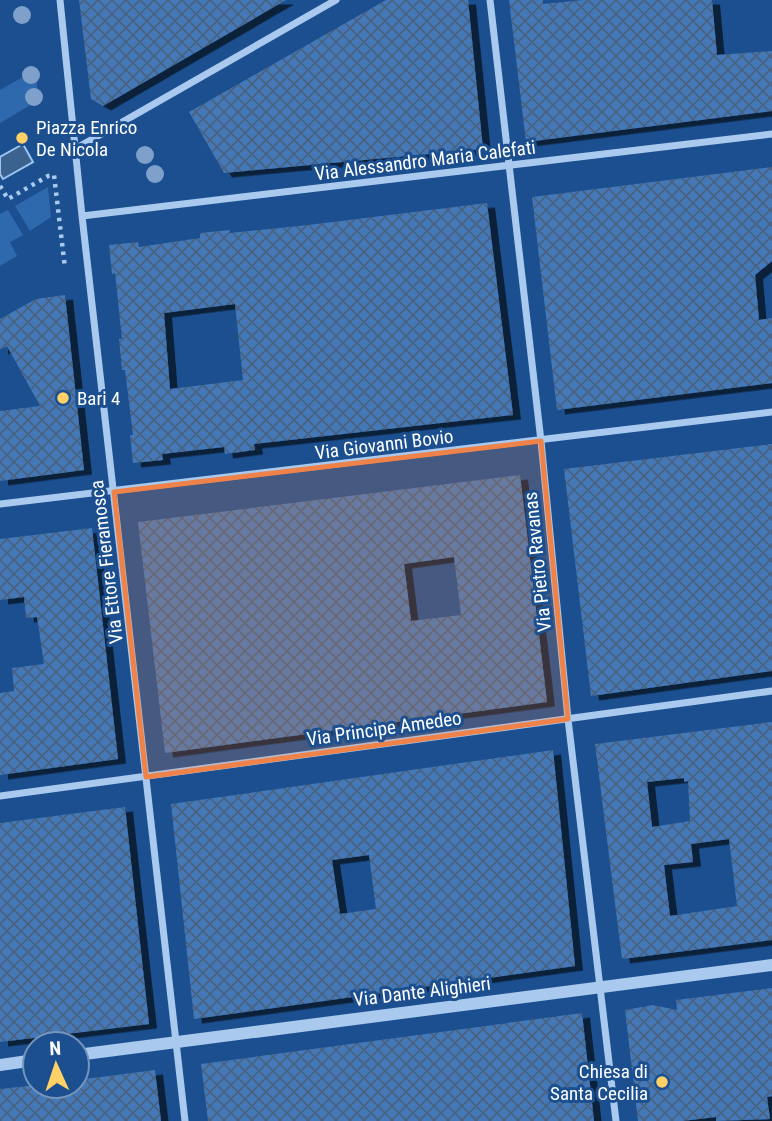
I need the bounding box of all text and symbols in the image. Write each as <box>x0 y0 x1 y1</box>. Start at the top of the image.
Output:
place label: Piazza Enrico De Nicola <box>36 116 137 161</box>
marker: Piazza Enrico De Nicola <box>14 130 30 146</box>
street label: Via Alessandro Maria Calefati <box>313 136 537 185</box>
place label: Bari 4 <box>77 387 120 410</box>
marker: Bari 4 <box>55 390 71 406</box>
street label: Via Giovanni Bovio <box>313 425 455 464</box>
street label: Via Ettore Fieramosca <box>85 479 128 645</box>
street label: Via Pietro Ravanas <box>519 491 556 633</box>
street label: Via Principe Amedeo <box>305 706 463 751</box>
street label: Via Dante Alighieri <box>352 972 492 1011</box>
north arrow <box>21 1030 91 1100</box>
text: N <box>49 1037 62 1060</box>
place label: Chiesa di Santa Cecilia <box>550 1060 648 1105</box>
marker: Chiesa di Santa Cecilia <box>654 1074 670 1090</box>

